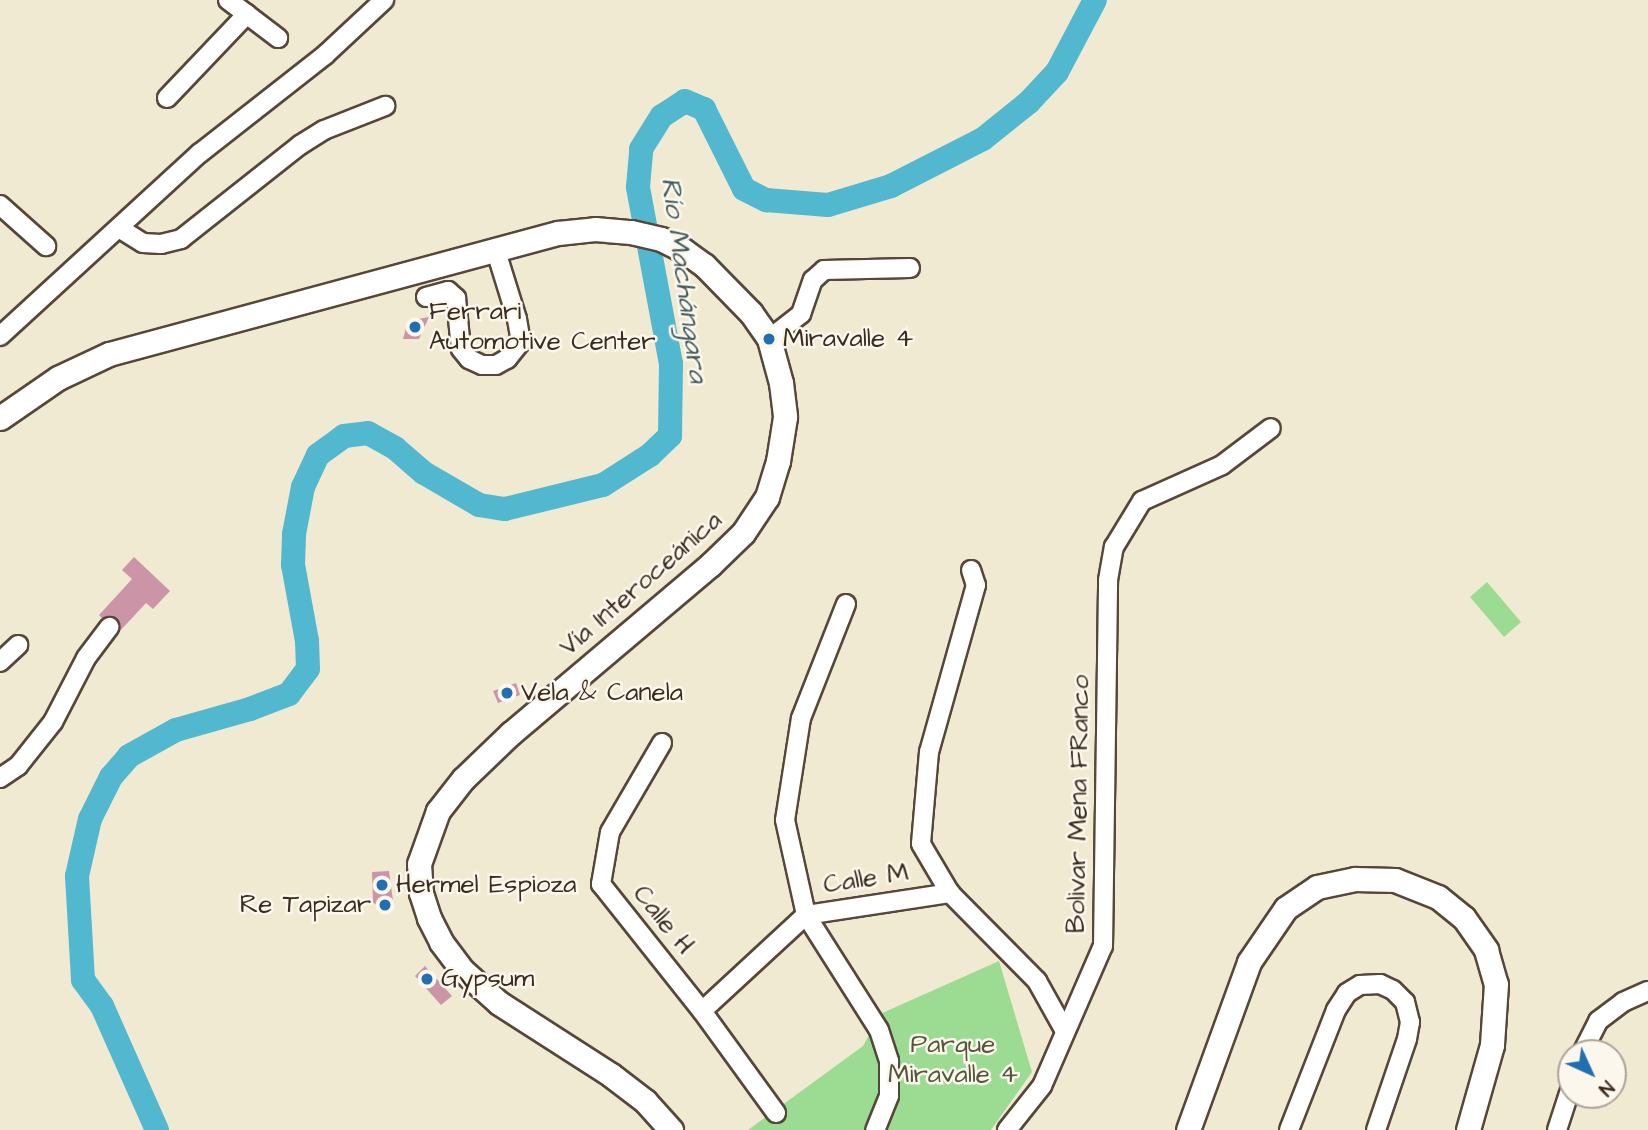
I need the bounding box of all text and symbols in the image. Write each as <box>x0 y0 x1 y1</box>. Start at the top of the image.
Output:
water label: Río Machángara <box>653 175 715 385</box>
place label: Ferrari Automotive Center <box>429 296 656 358</box>
marker: Ferrari Automotive Center <box>407 319 423 335</box>
place label: Miravalle 4 <box>783 323 913 355</box>
marker: Miravalle 4 <box>761 331 777 347</box>
street label: Vía Interoceánica <box>554 505 728 663</box>
street label: Bolivar Mena FRanco <box>1061 674 1097 934</box>
place label: Vela & Canela <box>521 677 683 709</box>
marker: Vela & Canela <box>499 685 515 701</box>
street label: Calle M <box>821 857 911 901</box>
place label: Hermel Espioza <box>396 869 577 901</box>
marker: Hermel Espioza <box>374 877 390 893</box>
street label: Calle H <box>626 879 700 961</box>
place label: Re Tapizar <box>240 889 371 921</box>
marker: Re Tapizar <box>377 897 393 913</box>
place label: Gypsum <box>441 963 534 995</box>
marker: Gypsum <box>419 971 435 987</box>
park label: Parque Miravalle 4 <box>888 1029 1018 1090</box>
north arrow <box>1557 1039 1627 1109</box>
text: N <box>1592 1074 1620 1102</box>

